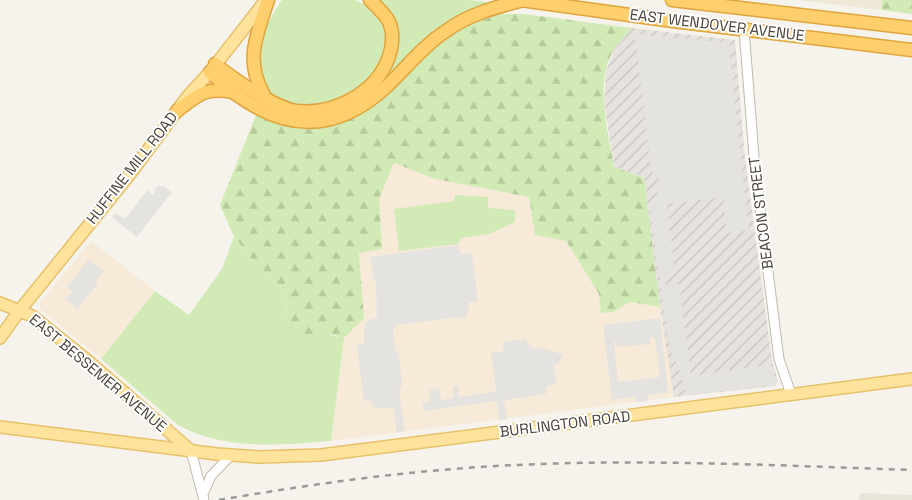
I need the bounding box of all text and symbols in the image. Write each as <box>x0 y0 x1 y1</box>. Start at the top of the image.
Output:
street label: EAST WENDOVER AVENUE <box>629 4 805 45</box>
street label: HUFFINE MILL ROAD <box>82 108 181 228</box>
street label: BEACON STREET <box>744 155 777 271</box>
street label: EAST BESSEMER AVENUE <box>26 310 171 436</box>
street label: BURLINGTON ROAD <box>498 406 631 441</box>

